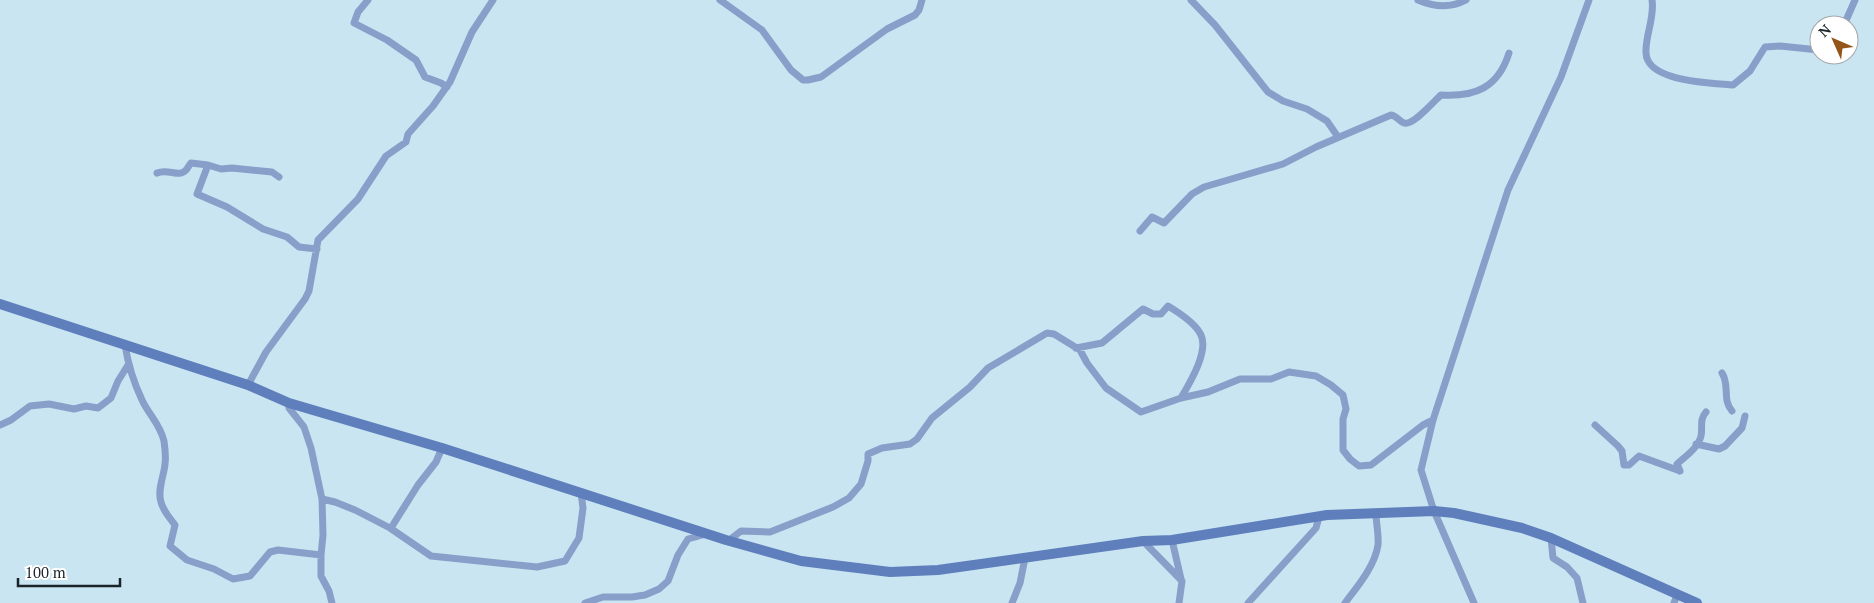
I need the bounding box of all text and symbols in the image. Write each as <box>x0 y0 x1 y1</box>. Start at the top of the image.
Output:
north arrow <box>1809 15 1859 65</box>
text: N <box>1814 20 1835 41</box>
scale bar <box>18 556 120 588</box>
text: 100 m <box>25 562 66 582</box>

